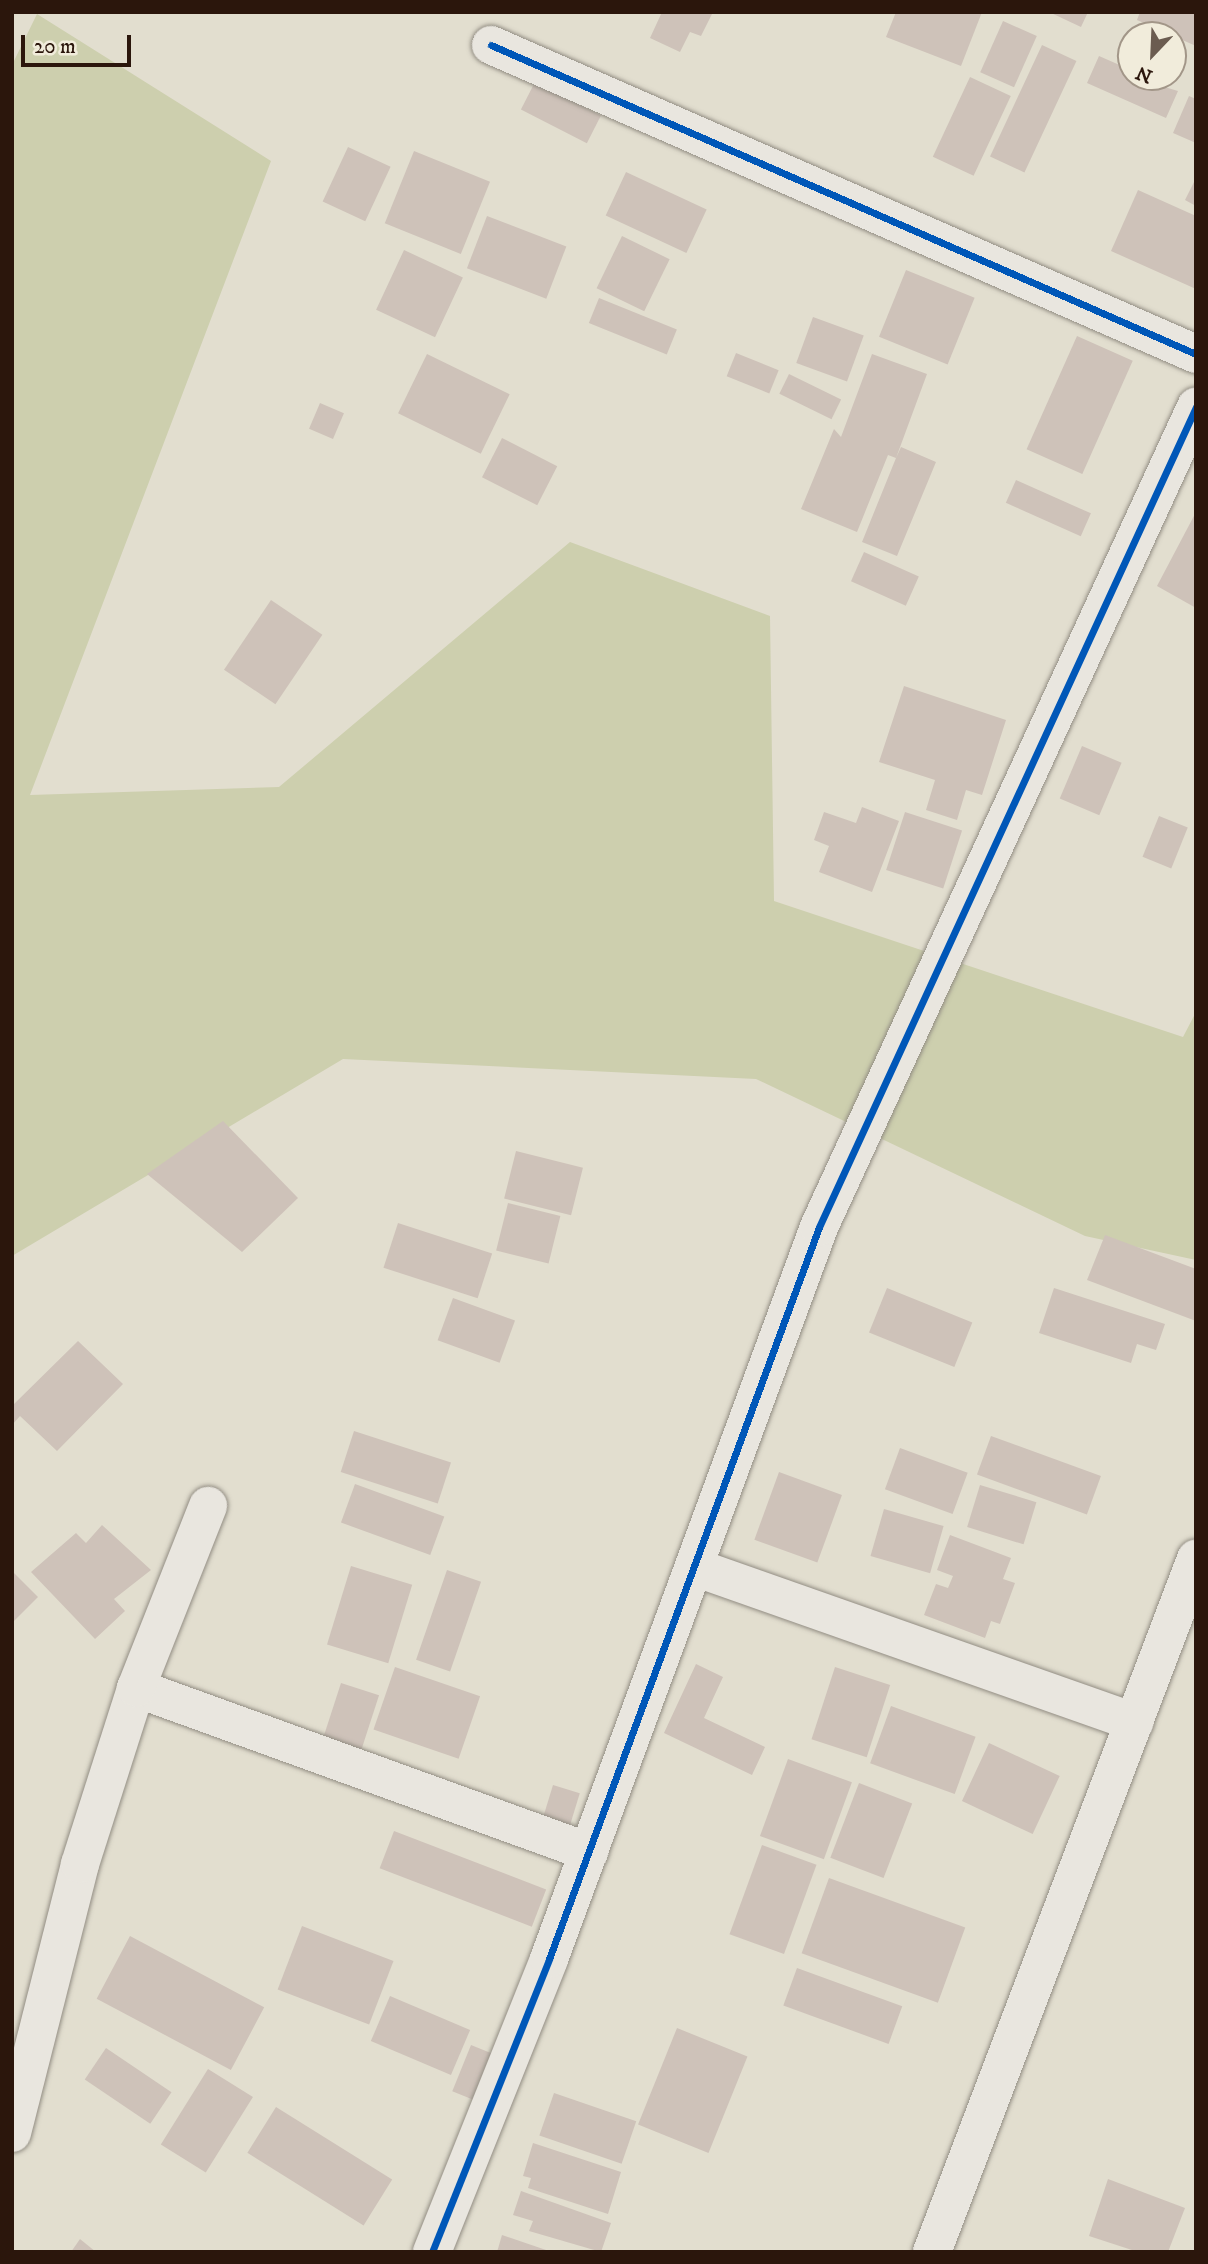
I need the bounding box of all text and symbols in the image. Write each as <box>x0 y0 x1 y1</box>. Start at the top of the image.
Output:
scale bar <box>24 21 135 65</box>
north arrow <box>1117 21 1187 91</box>
text: 20 m <box>34 34 76 60</box>
text: N <box>1133 60 1156 88</box>

